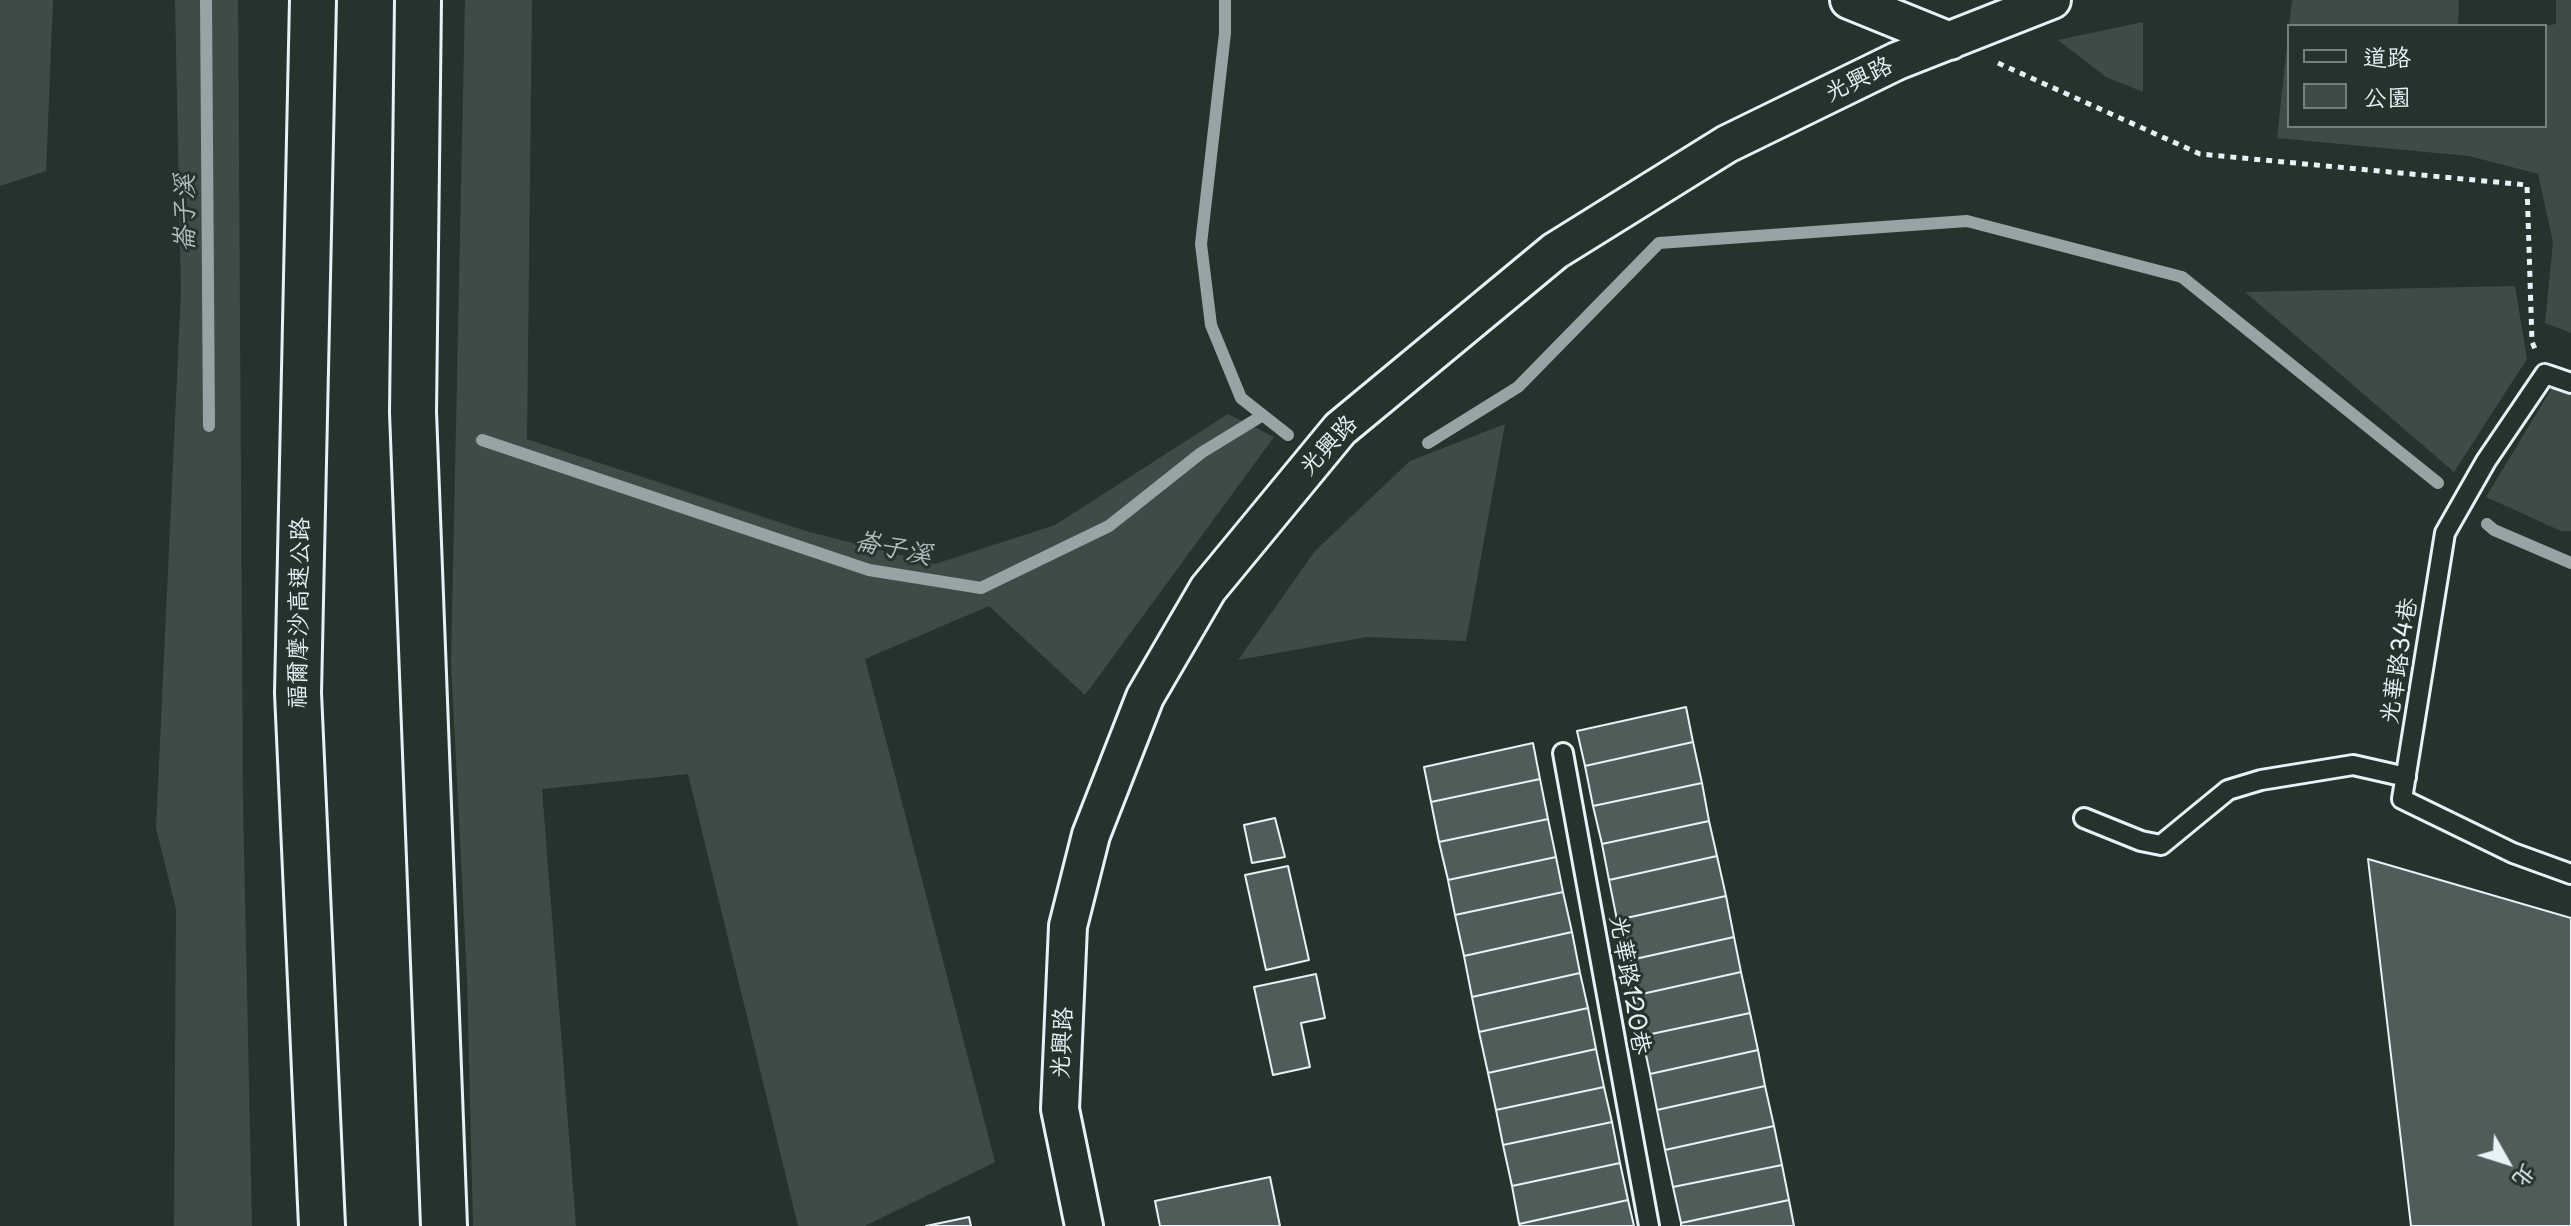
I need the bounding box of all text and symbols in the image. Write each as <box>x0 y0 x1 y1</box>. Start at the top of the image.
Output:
legend <box>2287 24 2547 128</box>
text: 道路 <box>2363 38 2411 74</box>
street label: 光興路 <box>1820 51 1898 109</box>
text: 公園 <box>2363 78 2411 114</box>
water label: 崙子溪 <box>170 174 202 252</box>
street label: 光興路 <box>1294 410 1364 482</box>
street label: 福爾摩沙高速公路 <box>284 517 316 709</box>
water label: 崙子溪 <box>852 526 934 572</box>
street label: 光華路34巷 <box>2376 596 2424 726</box>
street label: 光華路120巷 <box>1603 913 1655 1057</box>
street label: 光興路 <box>1047 1006 1079 1080</box>
north arrow <box>2467 1122 2547 1202</box>
text: 北 <box>2506 1158 2546 1196</box>

